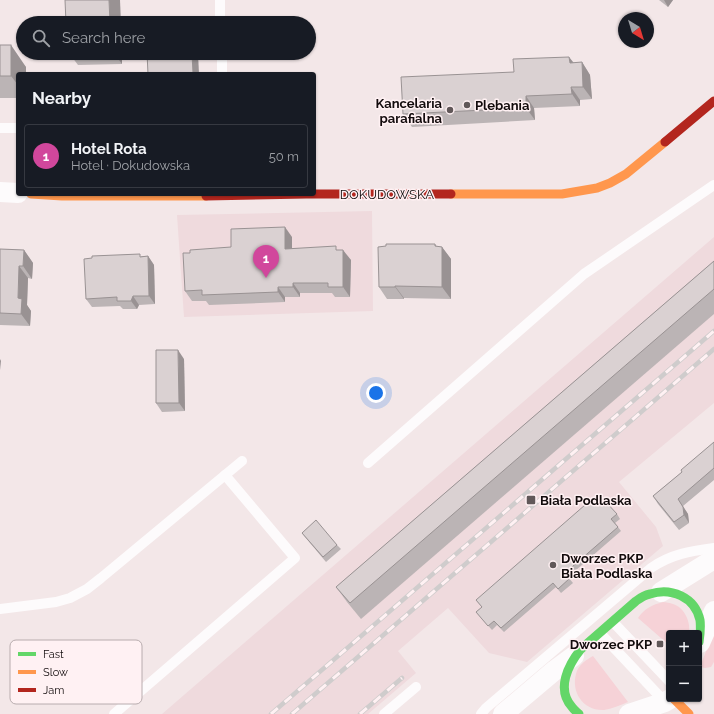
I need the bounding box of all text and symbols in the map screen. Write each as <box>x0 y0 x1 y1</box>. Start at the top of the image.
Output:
north arrow <box>618 12 654 48</box>
search box <box>16 16 316 60</box>
icon: search <box>30 27 52 49</box>
text: Search here <box>62 29 145 47</box>
text: Nearby <box>32 88 91 108</box>
place label: Kancelaria parafialna <box>376 96 443 126</box>
place label: Plebania <box>475 98 530 113</box>
marker: Plebania <box>462 100 472 110</box>
marker: Kancelaria parafialna <box>445 105 455 115</box>
text: Hotel Rota <box>71 140 147 158</box>
text: 1 <box>43 149 49 164</box>
text: 50 m <box>269 149 299 164</box>
text: Hotel · Dokudowska <box>71 158 190 173</box>
street label: DOKUDOWSKA <box>340 187 434 202</box>
pin: 1 <box>253 245 279 278</box>
your location <box>366 383 386 403</box>
place label: Biała Podlaska <box>540 493 632 508</box>
marker: Biała Podlaska <box>525 494 537 506</box>
place label: Dworzec PKP Biała Podlaska <box>561 551 653 581</box>
marker: Dworzec PKP Biała Podlaska <box>548 560 558 570</box>
map controls <box>666 630 702 702</box>
button: + <box>666 630 702 666</box>
place label: Dworzec PKP <box>570 637 652 652</box>
marker: Dworzec PKP <box>655 639 665 649</box>
legend <box>10 640 142 704</box>
text: Fast <box>43 648 64 661</box>
text: Slow <box>43 666 68 679</box>
button: − <box>666 666 702 702</box>
text: Jam <box>43 684 64 697</box>

